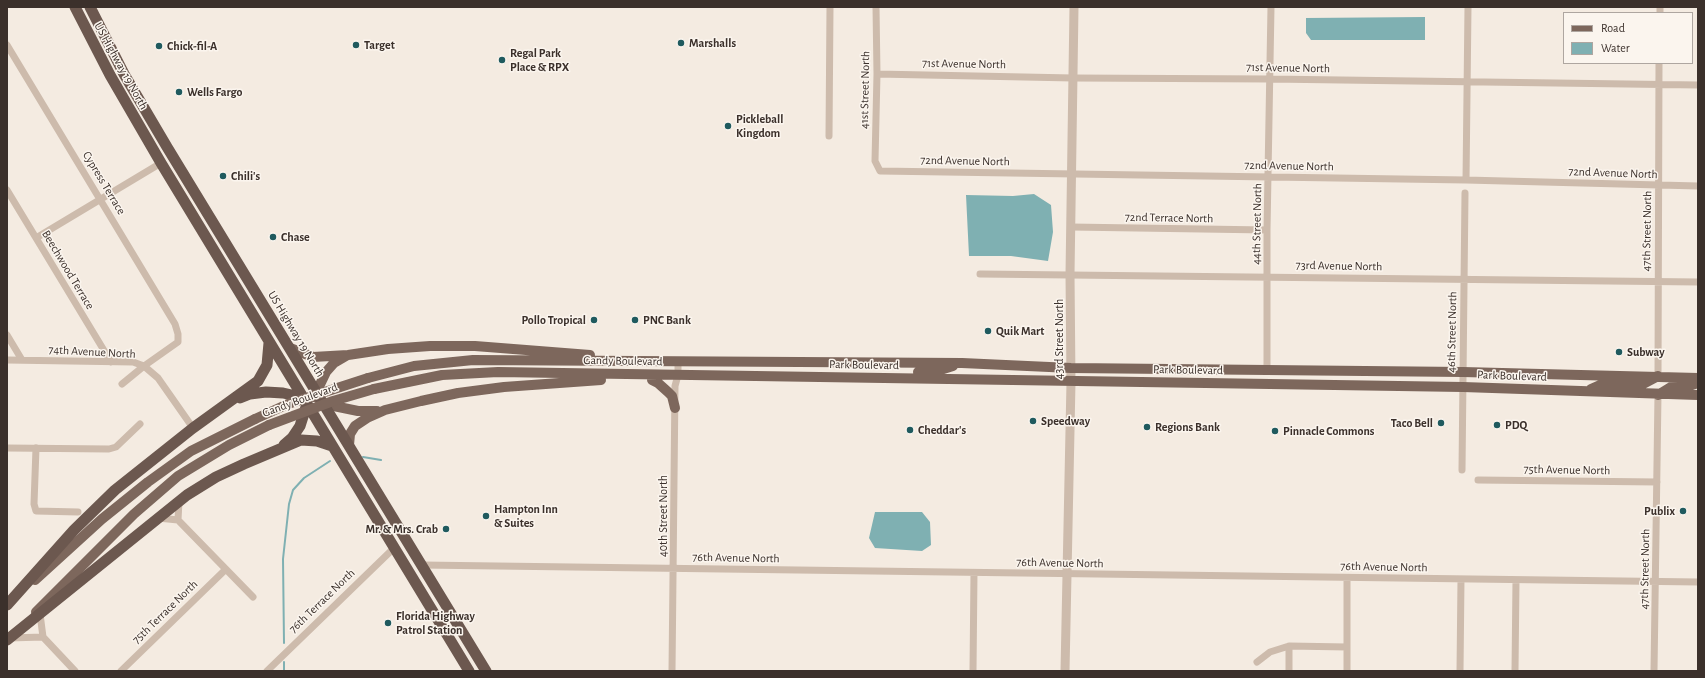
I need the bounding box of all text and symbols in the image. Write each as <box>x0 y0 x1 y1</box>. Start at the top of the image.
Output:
legend <box>1563 12 1693 64</box>
street label: US Highway 19 North <box>91 20 151 112</box>
text: Road <box>1601 22 1625 34</box>
place label: Marshalls <box>689 36 736 50</box>
place label: Target <box>364 38 395 52</box>
marker: Marshalls <box>676 38 686 48</box>
place label: Chick-fil-A <box>167 39 217 53</box>
marker: Target <box>351 40 361 50</box>
marker: Chick-fil-A <box>154 41 164 51</box>
text: Water <box>1601 42 1630 54</box>
place label: Regal Park Place & RPX <box>510 46 569 74</box>
street label: 41st Street North <box>857 51 873 129</box>
marker: Regal Park Place & RPX <box>497 55 507 65</box>
street label: 71st Avenue North <box>922 56 1006 72</box>
street label: 71st Avenue North <box>1246 60 1330 76</box>
place label: Wells Fargo <box>187 85 242 99</box>
marker: Wells Fargo <box>174 87 184 97</box>
place label: Pickleball Kingdom <box>736 112 783 140</box>
marker: Pickleball Kingdom <box>723 121 733 131</box>
street label: Cypress Terrace <box>79 149 129 217</box>
street label: 72nd Avenue North <box>920 153 1010 169</box>
street label: 72nd Avenue North <box>1244 158 1334 174</box>
street label: 72nd Avenue North <box>1568 164 1658 182</box>
place label: Chili's <box>231 169 260 183</box>
marker: Chili's <box>218 171 228 181</box>
street label: 44th Street North <box>1249 183 1265 265</box>
street label: 47th Street North <box>1639 191 1655 271</box>
street label: 72nd Terrace North <box>1125 210 1213 226</box>
street label: Beechwood Terrace <box>39 228 97 312</box>
place label: Chase <box>281 230 310 244</box>
marker: Chase <box>268 232 278 242</box>
street label: 73rd Avenue North <box>1296 258 1382 274</box>
street label: US Highway 19 North <box>265 288 327 380</box>
street label: 46th Street North <box>1444 291 1460 373</box>
street label: 43rd Street North <box>1052 299 1066 379</box>
place label: Pollo Tropical <box>522 313 586 327</box>
place label: PNC Bank <box>643 313 691 327</box>
marker: Pollo Tropical <box>589 315 599 325</box>
marker: PNC Bank <box>630 315 640 325</box>
place label: Quik Mart <box>996 324 1044 338</box>
marker: Quik Mart <box>983 326 993 336</box>
street label: 74th Avenue North <box>48 343 136 361</box>
place label: Subway <box>1627 345 1665 359</box>
marker: Subway <box>1614 347 1624 357</box>
street label: Gandy Boulevard <box>583 353 663 369</box>
street label: Park Boulevard <box>829 357 899 373</box>
street label: Park Boulevard <box>1153 362 1223 378</box>
street label: Park Boulevard <box>1477 368 1547 384</box>
street label: Gandy Boulevard <box>260 380 340 420</box>
place label: Speedway <box>1041 414 1090 428</box>
marker: Speedway <box>1028 416 1038 426</box>
place label: Taco Bell <box>1391 416 1433 430</box>
marker: Taco Bell <box>1436 418 1446 428</box>
place label: PDQ <box>1505 418 1527 432</box>
place label: Regions Bank <box>1155 420 1220 434</box>
marker: PDQ <box>1492 420 1502 430</box>
marker: Regions Bank <box>1142 422 1152 432</box>
place label: Cheddar's <box>918 423 966 437</box>
place label: Pinnacle Commons <box>1283 424 1374 438</box>
marker: Cheddar's <box>905 425 915 435</box>
marker: Pinnacle Commons <box>1270 426 1280 436</box>
street label: 75th Avenue North <box>1524 462 1610 478</box>
street label: 40th Street North <box>656 475 670 557</box>
place label: Hampton Inn & Suites <box>494 502 558 530</box>
place label: Publix <box>1644 504 1675 518</box>
marker: Publix <box>1678 506 1688 516</box>
marker: Hampton Inn & Suites <box>481 511 491 521</box>
place label: Mr. & Mrs. Crab <box>366 522 438 536</box>
marker: Mr. & Mrs. Crab <box>441 524 451 534</box>
street label: 47th Street North <box>1637 529 1653 609</box>
street label: 76th Avenue North <box>692 550 780 566</box>
street label: 76th Avenue North <box>1016 555 1104 571</box>
street label: 76th Avenue North <box>1340 559 1428 575</box>
street label: 76th Terrace North <box>286 566 358 636</box>
street label: 75th Terrace North <box>129 577 201 647</box>
place label: Florida Highway Patrol Station <box>396 609 475 637</box>
marker: Florida Highway Patrol Station <box>383 618 393 628</box>

